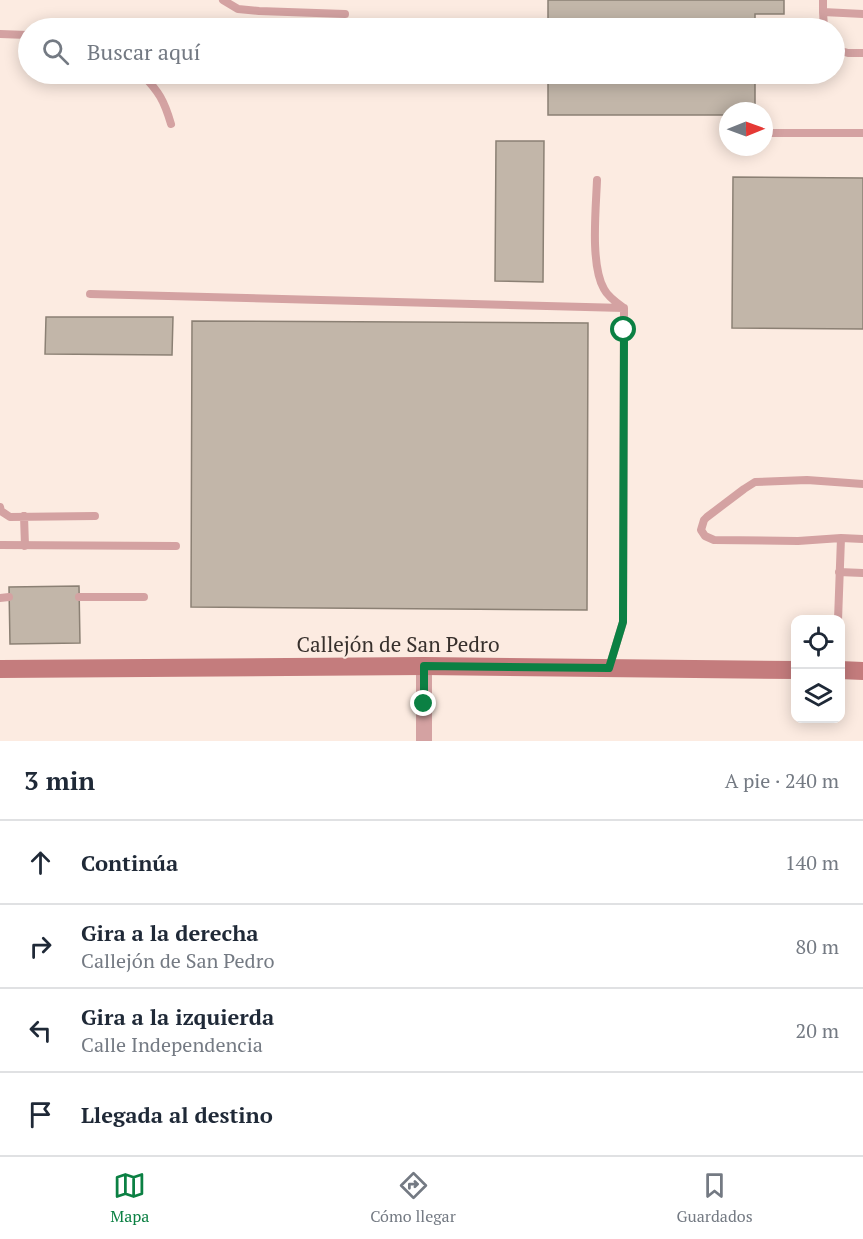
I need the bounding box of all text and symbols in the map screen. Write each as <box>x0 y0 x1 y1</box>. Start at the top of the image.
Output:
search box <box>18 18 845 84</box>
icon: search <box>39 35 72 68</box>
text: Buscar aquí <box>87 37 200 66</box>
north arrow <box>719 102 773 156</box>
route start <box>610 316 636 342</box>
map controls <box>791 615 845 723</box>
button: locate <box>791 615 845 669</box>
street label: Callejón de San Pedro <box>296 630 500 658</box>
button: layers <box>791 669 845 723</box>
route end <box>410 690 436 716</box>
text: 3 min <box>24 763 95 797</box>
text: A pie · 240 m <box>725 767 839 794</box>
icon: ahead <box>24 846 57 879</box>
text: Continúa <box>81 848 178 877</box>
text: 140 m <box>785 849 839 876</box>
text: Gira a la derecha <box>81 918 259 947</box>
icon: right <box>24 930 57 963</box>
text: 80 m <box>796 933 839 960</box>
text: Callejón de San Pedro <box>81 947 274 974</box>
text: Gira a la izquierda <box>81 1002 274 1031</box>
icon: left <box>24 1014 57 1047</box>
text: 20 m <box>796 1017 839 1044</box>
text: Calle Independencia <box>81 1031 263 1058</box>
icon: arrive <box>24 1098 57 1131</box>
text: Llegada al destino <box>81 1100 273 1129</box>
tab: Mapa <box>110 1169 149 1227</box>
tab: Cómo llegar <box>370 1169 456 1227</box>
tab: Guardados <box>677 1169 753 1227</box>

